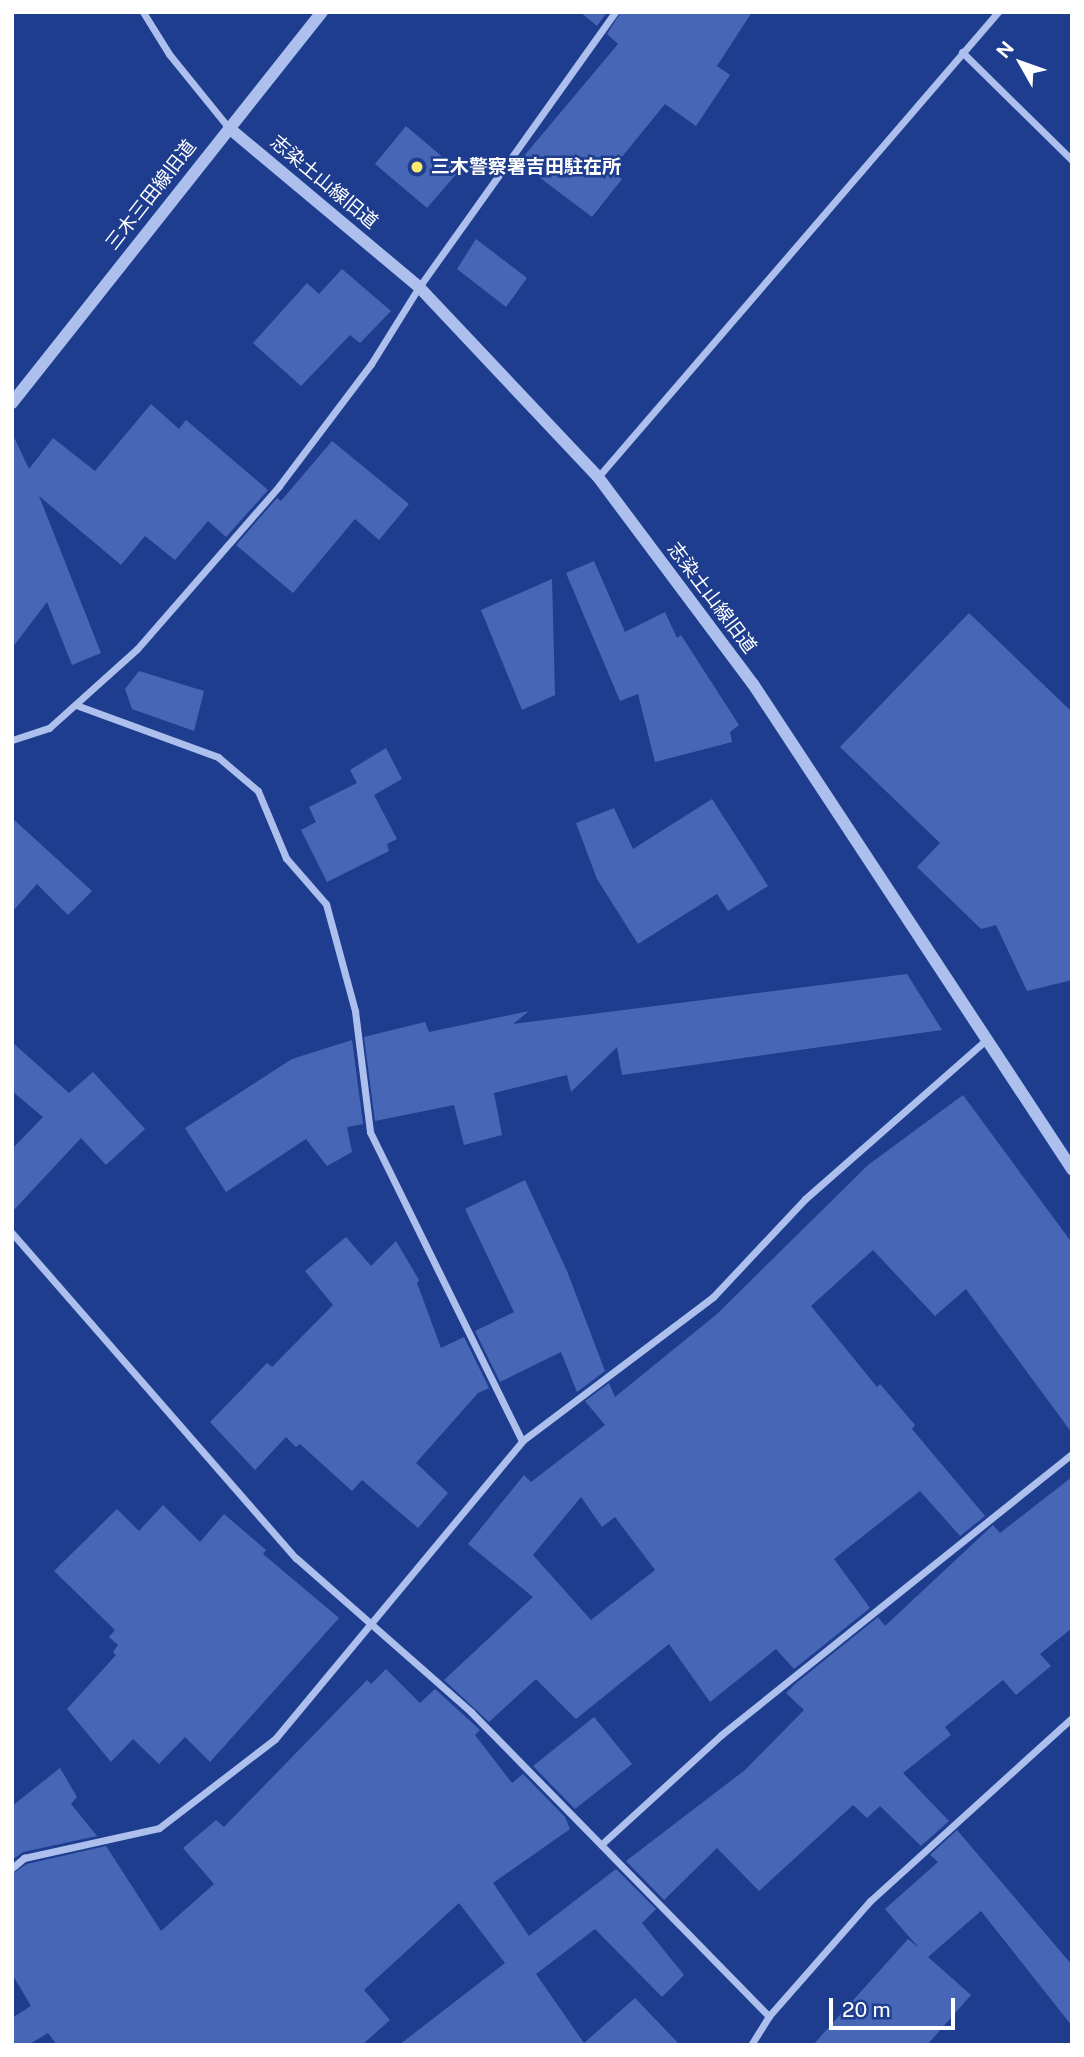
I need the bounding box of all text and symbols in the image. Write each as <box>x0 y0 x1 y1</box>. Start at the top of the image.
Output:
north arrow <box>986 28 1056 98</box>
text: N <box>992 37 1018 62</box>
street label: 志染土山線旧道 <box>266 131 382 233</box>
street label: 三木三田線旧道 <box>101 136 201 254</box>
place label: 三木警察署吉田駐在所 <box>431 156 621 178</box>
marker: 三木警察署吉田駐在所 <box>409 159 425 175</box>
street label: 志染土山線旧道 <box>663 538 761 658</box>
scale bar <box>832 1983 958 2027</box>
text: 20 m <box>842 1997 891 2022</box>

